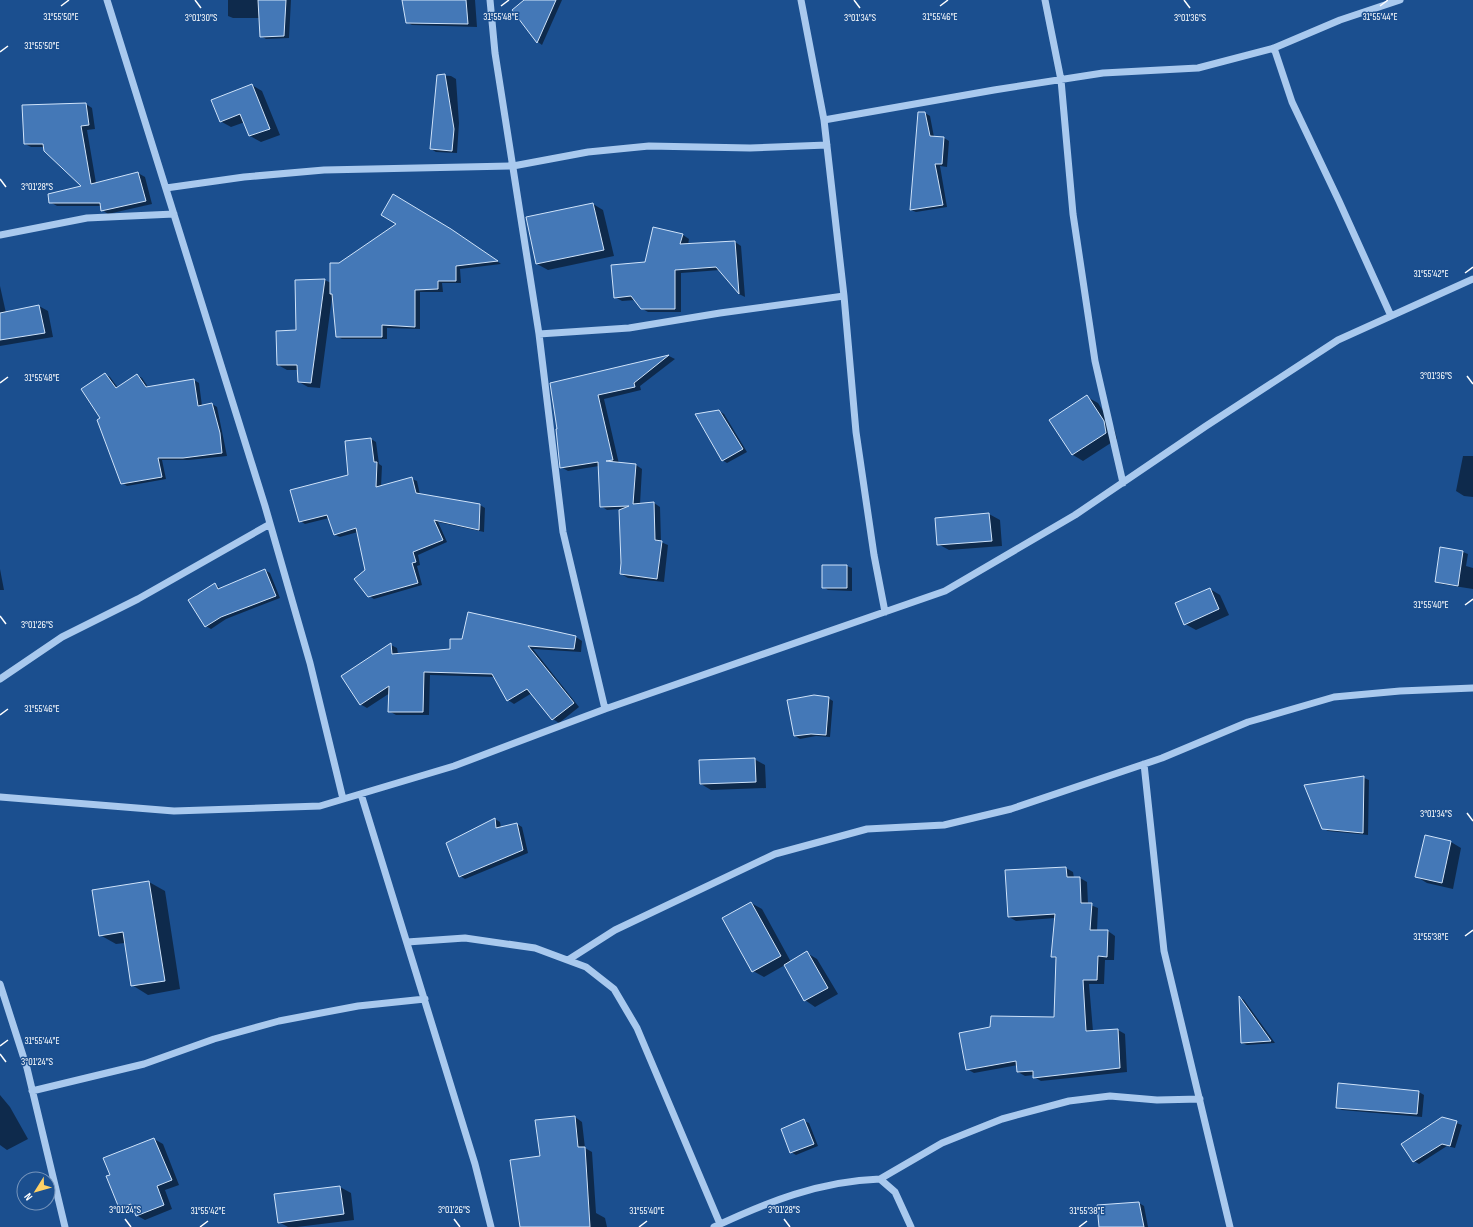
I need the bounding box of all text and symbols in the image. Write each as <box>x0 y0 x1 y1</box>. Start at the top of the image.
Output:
text: 31°55'50"E <box>43 11 79 23</box>
text: 31°55'48"E <box>483 11 519 23</box>
text: 31°55'46"E <box>922 11 958 23</box>
text: 31°55'44"E <box>1362 11 1398 23</box>
text: 3°01'30"S <box>185 12 217 24</box>
text: 3°01'34"S <box>844 12 876 24</box>
text: 3°01'36"S <box>1174 12 1206 24</box>
text: 31°55'50"E <box>24 40 60 52</box>
text: 3°01'28"S <box>21 181 53 193</box>
text: 31°55'42"E <box>1413 268 1449 280</box>
text: 3°01'36"S <box>1420 370 1452 382</box>
text: 31°55'48"E <box>24 372 60 384</box>
text: 31°55'40"E <box>1413 599 1449 611</box>
text: 3°01'26"S <box>21 619 53 631</box>
text: 31°55'46"E <box>24 703 60 715</box>
text: 3°01'34"S <box>1420 808 1452 820</box>
text: 31°55'38"E <box>1413 931 1449 943</box>
text: 31°55'44"E <box>24 1035 60 1047</box>
text: 3°01'24"S <box>21 1056 53 1068</box>
north arrow <box>16 1171 56 1211</box>
text: N <box>21 1190 35 1203</box>
text: 3°01'24"S <box>109 1204 141 1216</box>
text: 3°01'26"S <box>438 1204 470 1216</box>
text: 3°01'28"S <box>768 1204 800 1216</box>
text: 31°55'42"E <box>190 1205 226 1217</box>
text: 31°55'40"E <box>629 1205 665 1217</box>
text: 31°55'38"E <box>1069 1205 1105 1217</box>

